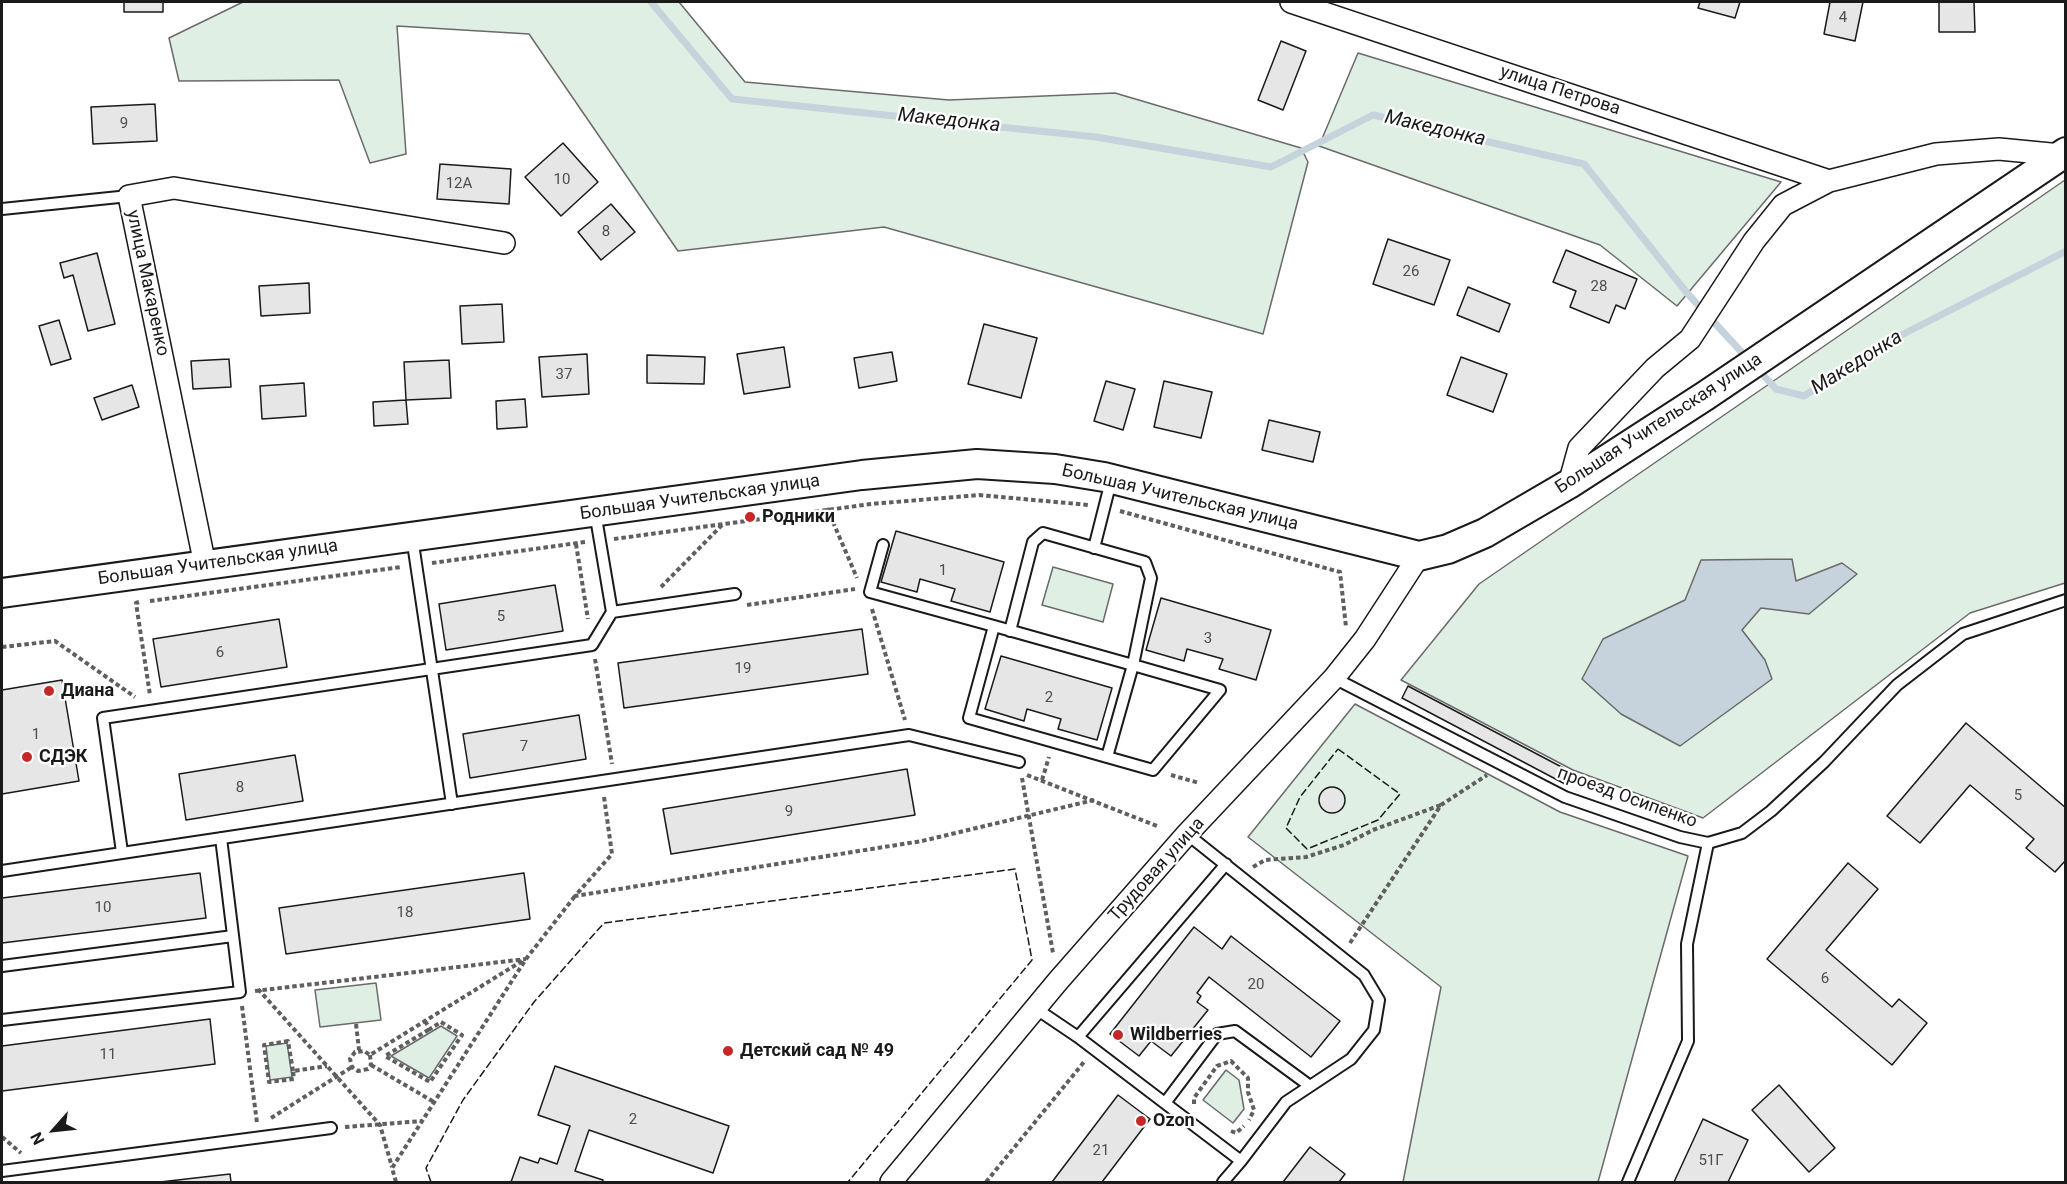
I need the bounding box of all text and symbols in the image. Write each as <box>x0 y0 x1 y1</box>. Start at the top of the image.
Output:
house number: 4 <box>1839 9 1847 27</box>
street label: улица Петрова <box>1497 61 1623 121</box>
water label: Македонка <box>896 104 1002 138</box>
water label: Македонка <box>1382 106 1488 152</box>
house number: 9 <box>120 115 128 133</box>
house number: 10 <box>554 171 570 189</box>
house number: 12А <box>446 175 472 193</box>
street label: улица Макаренко <box>121 208 173 358</box>
house number: 8 <box>602 223 610 241</box>
house number: 26 <box>1403 263 1419 281</box>
house number: 28 <box>1591 278 1607 296</box>
water label: Македонка <box>1807 326 1907 400</box>
street label: Большая Учительская улица <box>1552 349 1766 499</box>
house number: 37 <box>556 366 572 384</box>
street label: Большая Учительская улица <box>1060 460 1300 536</box>
street label: Большая Учительская улица <box>579 470 821 526</box>
place label: Родники <box>762 506 835 528</box>
marker: Родники <box>743 510 757 524</box>
street label: Большая Учительская улица <box>97 535 339 591</box>
house number: 1 <box>939 562 947 580</box>
house number: 5 <box>497 608 505 626</box>
house number: 3 <box>1204 630 1212 648</box>
house number: 6 <box>216 644 224 662</box>
house number: 19 <box>735 660 751 678</box>
place label: Диана <box>61 680 114 702</box>
marker: Диана <box>42 684 56 698</box>
house number: 2 <box>1045 689 1053 707</box>
house number: 1 <box>32 726 40 744</box>
house number: 7 <box>520 738 528 756</box>
place label: СДЭК <box>39 746 87 768</box>
marker: СДЭК <box>20 750 34 764</box>
street label: проезд Осипенко <box>1554 763 1700 833</box>
house number: 8 <box>236 779 244 797</box>
house number: 5 <box>2014 787 2022 805</box>
house number: 9 <box>785 803 793 821</box>
street label: Трудовая улица <box>1105 813 1209 927</box>
house number: 10 <box>95 899 111 917</box>
house number: 18 <box>397 904 413 922</box>
house number: 6 <box>1821 970 1829 988</box>
house number: 20 <box>1248 976 1264 994</box>
place label: Wildberries <box>1130 1024 1222 1046</box>
marker: Wildberries <box>1111 1028 1125 1042</box>
place label: Детский сад № 49 <box>740 1040 894 1062</box>
marker: Детский сад № 49 <box>721 1044 735 1058</box>
house number: 11 <box>100 1046 116 1064</box>
north arrow <box>24 1100 84 1160</box>
place label: Ozon <box>1153 1110 1195 1132</box>
house number: 2 <box>629 1111 637 1129</box>
marker: Ozon <box>1134 1114 1148 1128</box>
text: N <box>26 1129 49 1148</box>
house number: 21 <box>1093 1142 1109 1160</box>
house number: 51Г <box>1698 1152 1724 1170</box>

